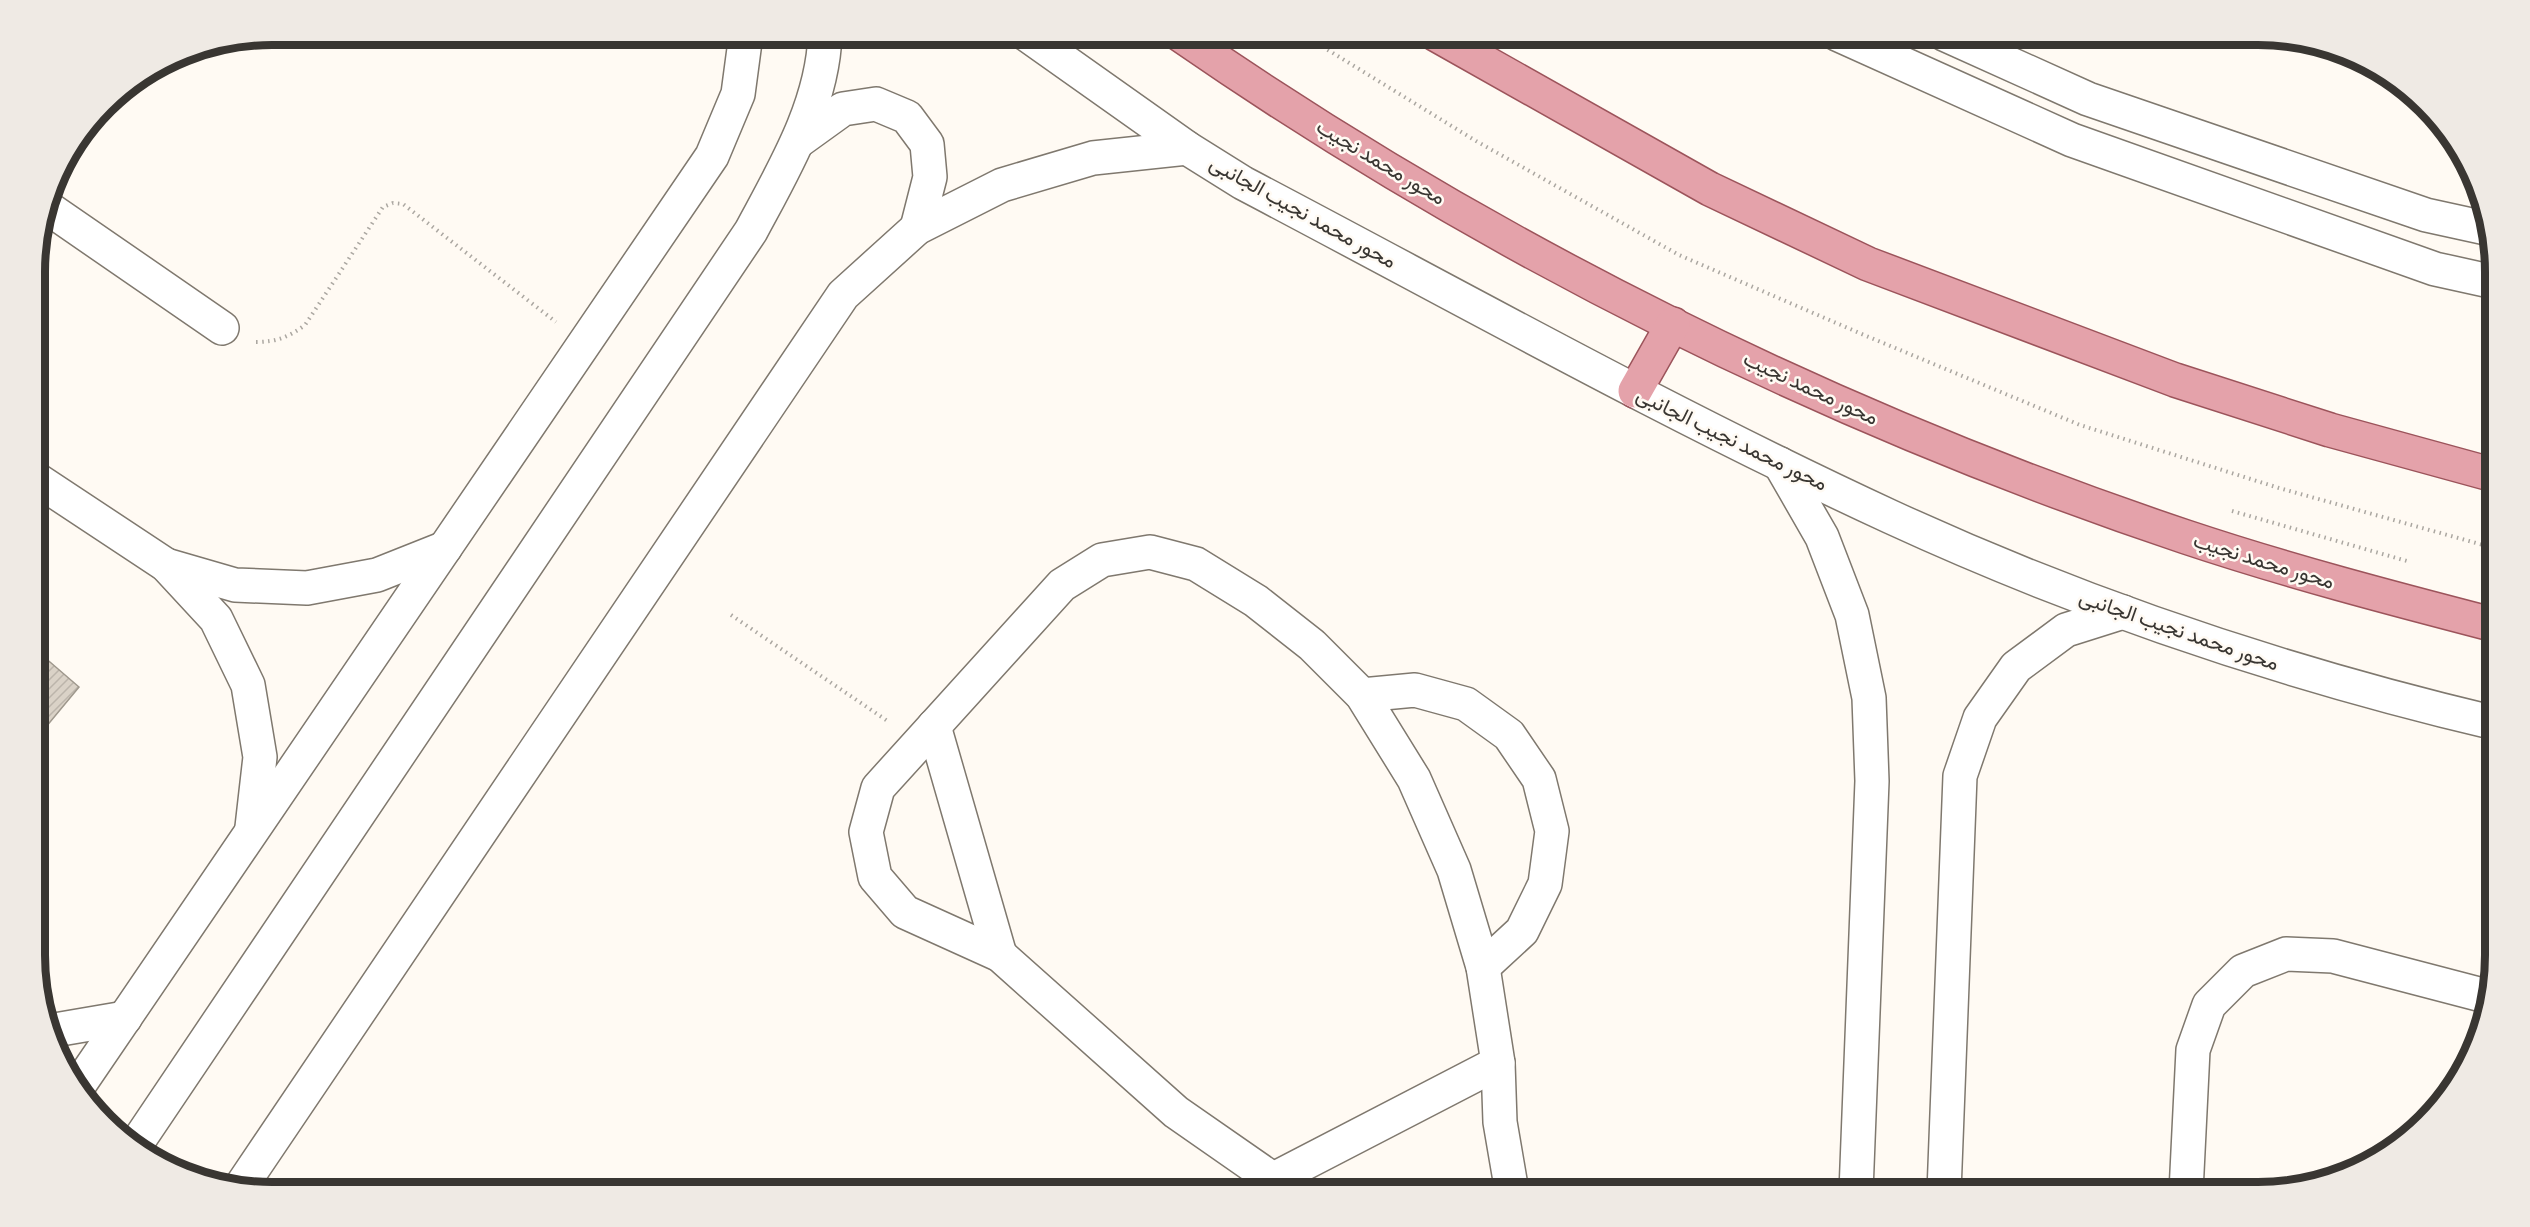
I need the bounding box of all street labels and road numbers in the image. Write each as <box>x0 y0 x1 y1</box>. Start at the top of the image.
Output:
street label: محور محمد نجيب <box>1312 114 1450 211</box>
street label: محور محمد نجيب الجانبى <box>1205 151 1400 274</box>
street label: محور محمد نجيب <box>1739 346 1882 431</box>
street label: محور محمد نجيب الجانبى <box>1632 382 1831 497</box>
street label: محور محمد نجيب <box>2190 528 2337 595</box>
street label: محور محمد نجيب الجانبى <box>2076 585 2282 676</box>

